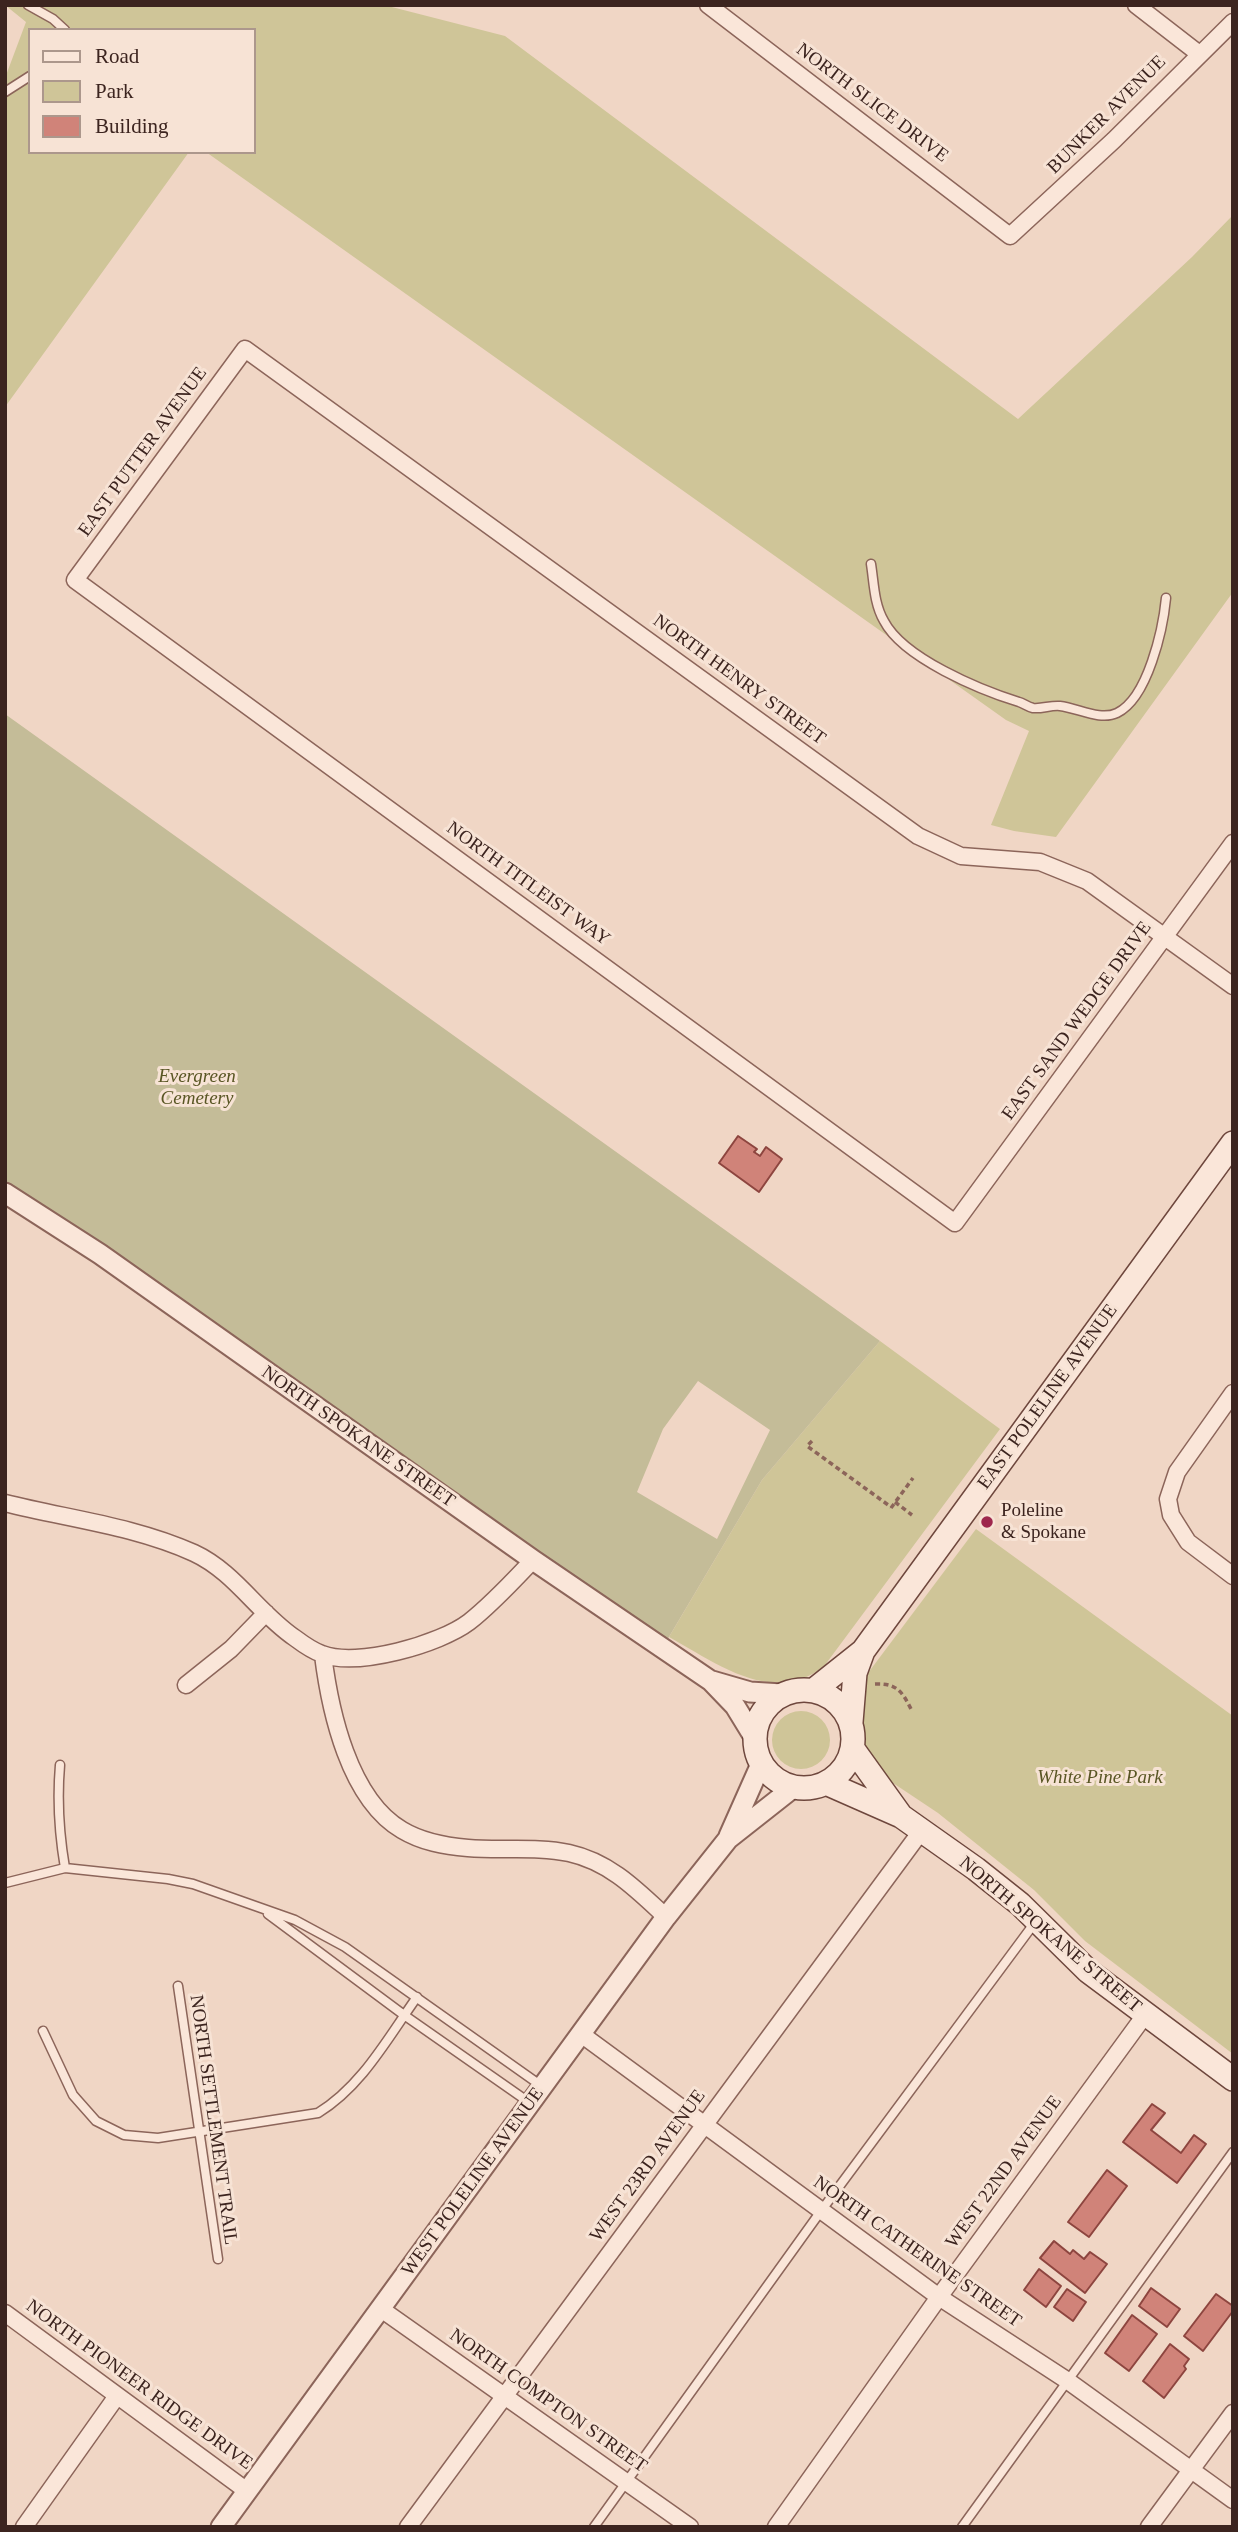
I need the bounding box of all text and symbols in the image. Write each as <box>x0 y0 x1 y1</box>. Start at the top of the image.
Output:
legend <box>28 28 256 154</box>
street label: NORTH SLICE DRIVE <box>791 38 953 168</box>
text: Road <box>95 44 139 68</box>
street label: BUNKER AVENUE <box>1043 51 1171 179</box>
text: Park <box>95 79 134 103</box>
text: Building <box>95 114 169 138</box>
street label: EAST PUTTER AVENUE <box>74 363 212 541</box>
street label: NORTH HENRY STREET <box>648 610 830 750</box>
street label: NORTH TITLEIST WAY <box>442 817 614 951</box>
street label: EAST SAND WEDGE DRIVE <box>997 917 1157 1125</box>
park label: Evergreen Cemetery <box>158 1066 236 1110</box>
street label: EAST POLELINE AVENUE <box>973 1300 1123 1494</box>
street label: NORTH SPOKANE STREET <box>257 1361 459 1513</box>
place label: Poleline & Spokane <box>1001 1500 1086 1544</box>
marker: Poleline & Spokane <box>979 1514 995 1530</box>
park label: White Pine Park <box>1037 1767 1163 1789</box>
street label: NORTH SPOKANE STREET <box>954 1852 1146 2018</box>
street label: NORTH SETTLEMENT TRAIL <box>184 1994 242 2246</box>
street label: WEST POLELINE AVENUE <box>397 2083 549 2281</box>
street label: WEST 23RD AVENUE <box>585 2086 711 2246</box>
street label: WEST 22ND AVENUE <box>941 2091 1067 2253</box>
street label: NORTH CATHERINE STREET <box>808 2171 1026 2333</box>
street label: NORTH PIONEER RIDGE DRIVE <box>21 2295 257 2475</box>
street label: NORTH COMPTON STREET <box>445 2324 651 2478</box>

